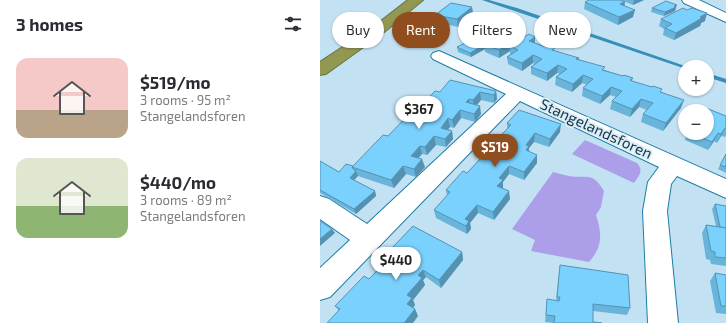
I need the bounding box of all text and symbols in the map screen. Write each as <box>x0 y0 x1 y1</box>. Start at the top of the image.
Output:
chip: Buy <box>332 12 384 48</box>
chip: Rent <box>392 12 450 48</box>
chip: Filters <box>458 12 526 48</box>
chip: New <box>534 12 591 48</box>
icon: filters <box>282 13 304 35</box>
text: 3 homes <box>16 14 83 34</box>
map controls <box>678 60 714 140</box>
button: + <box>678 60 714 96</box>
text: $519/mo <box>140 72 210 92</box>
icon: home <box>48 74 96 122</box>
text: 3 rooms · 95 m² <box>140 92 231 108</box>
street label: Stangelandsforen <box>537 94 655 162</box>
pin: $367 <box>395 96 443 130</box>
text: $367 <box>404 101 434 117</box>
button: − <box>678 104 714 140</box>
text: Stangelandsforen <box>140 108 245 124</box>
pin: $519 <box>471 134 519 168</box>
text: $519 <box>481 139 509 155</box>
text: $440/mo <box>140 172 216 192</box>
icon: home <box>48 174 96 222</box>
text: 3 rooms · 89 m² <box>140 192 232 208</box>
text: Stangelandsforen <box>140 208 245 224</box>
pin: $440 <box>372 247 420 281</box>
text: $440 <box>380 252 412 268</box>

